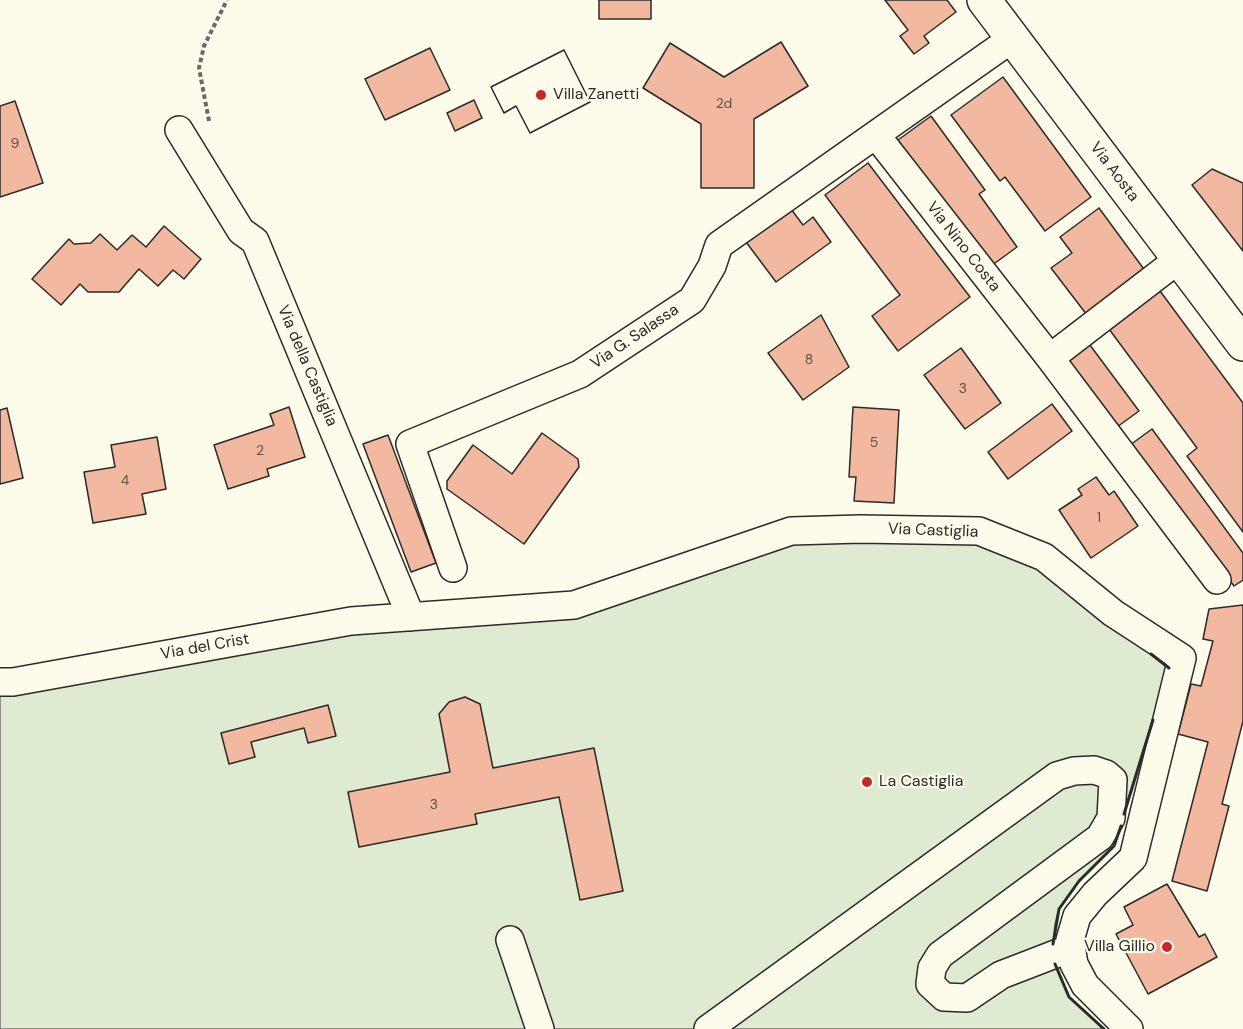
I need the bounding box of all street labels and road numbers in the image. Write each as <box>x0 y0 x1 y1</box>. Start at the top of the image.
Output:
street label: Via Aosta <box>1085 138 1143 206</box>
street label: Via Nino Costa <box>922 198 1004 296</box>
street label: Via G. Salassa <box>587 301 683 373</box>
street label: Via della Castiglia <box>273 303 341 429</box>
street label: Via Castiglia <box>887 520 979 542</box>
street label: Via del Crist <box>159 630 251 664</box>

